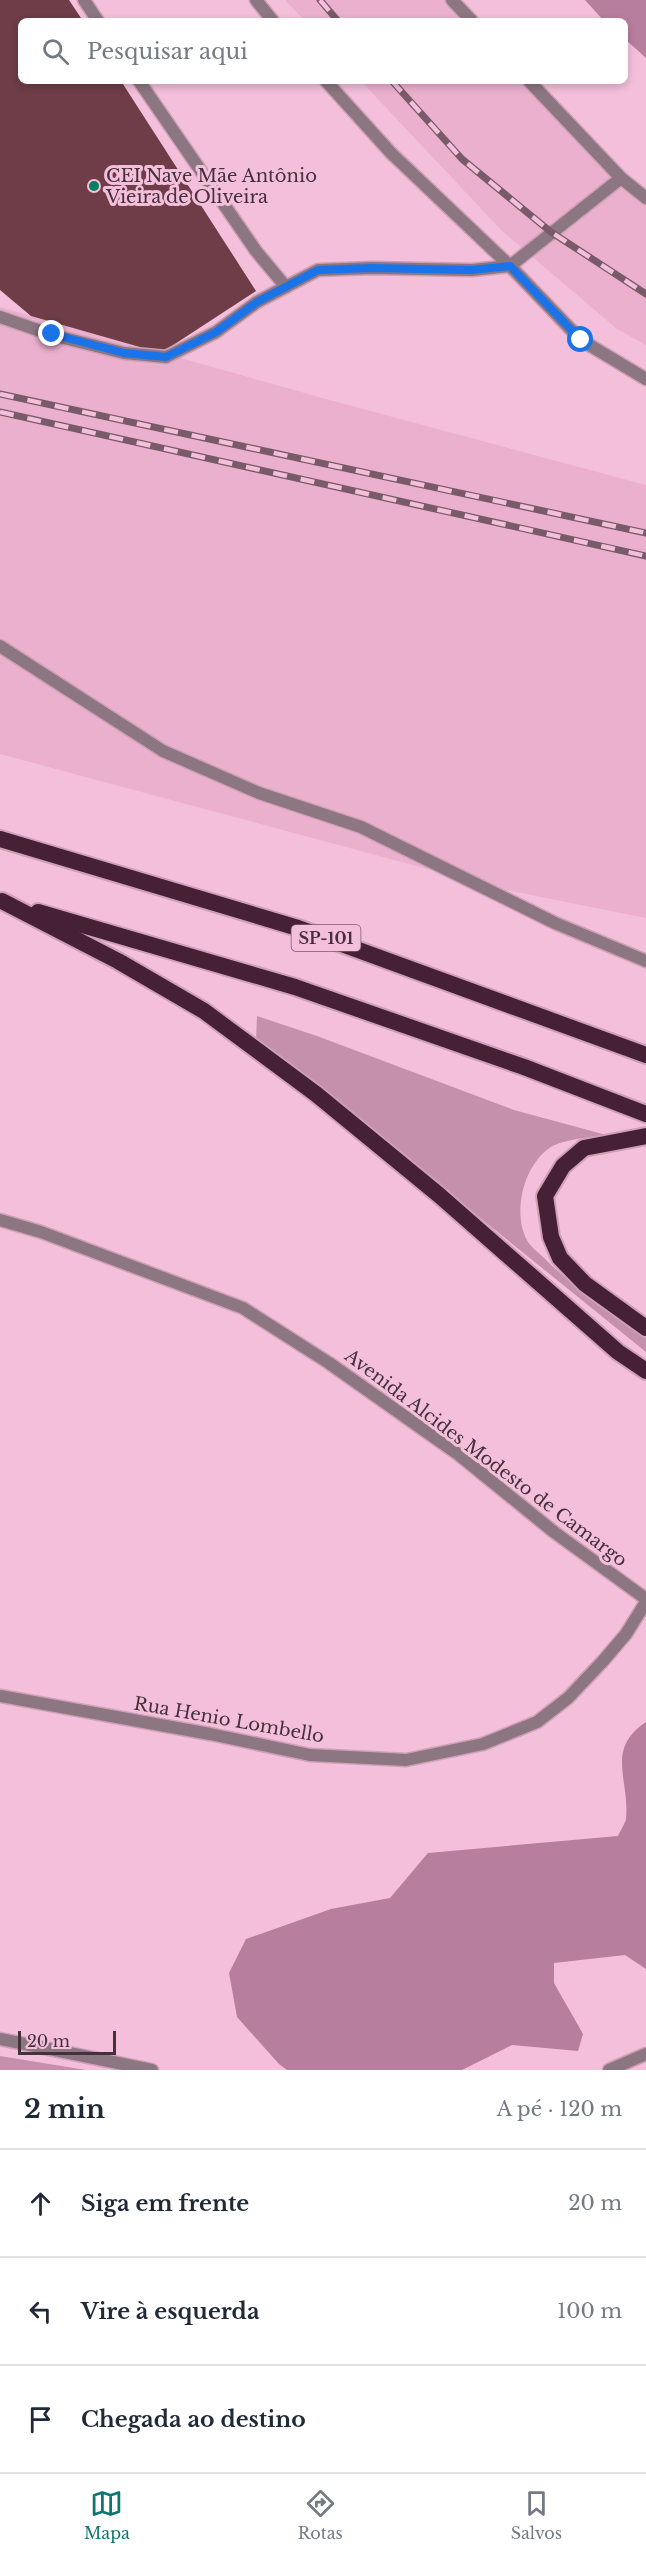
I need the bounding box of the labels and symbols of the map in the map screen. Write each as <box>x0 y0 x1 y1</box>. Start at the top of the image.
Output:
place label: CEI Nave Mãe Antônio Vieira de Oliveira <box>105 165 317 208</box>
marker: CEI Nave Mãe Antônio Vieira de Oliveira <box>87 179 101 193</box>
route end <box>38 320 64 346</box>
route start <box>567 326 593 352</box>
road number: SP-101 <box>292 925 360 951</box>
street label: Avenida Alcides Modesto de Camargo <box>340 1344 631 1571</box>
street label: Rua Henio Lombello <box>132 1692 326 1748</box>
scale bar <box>18 2028 116 2056</box>

